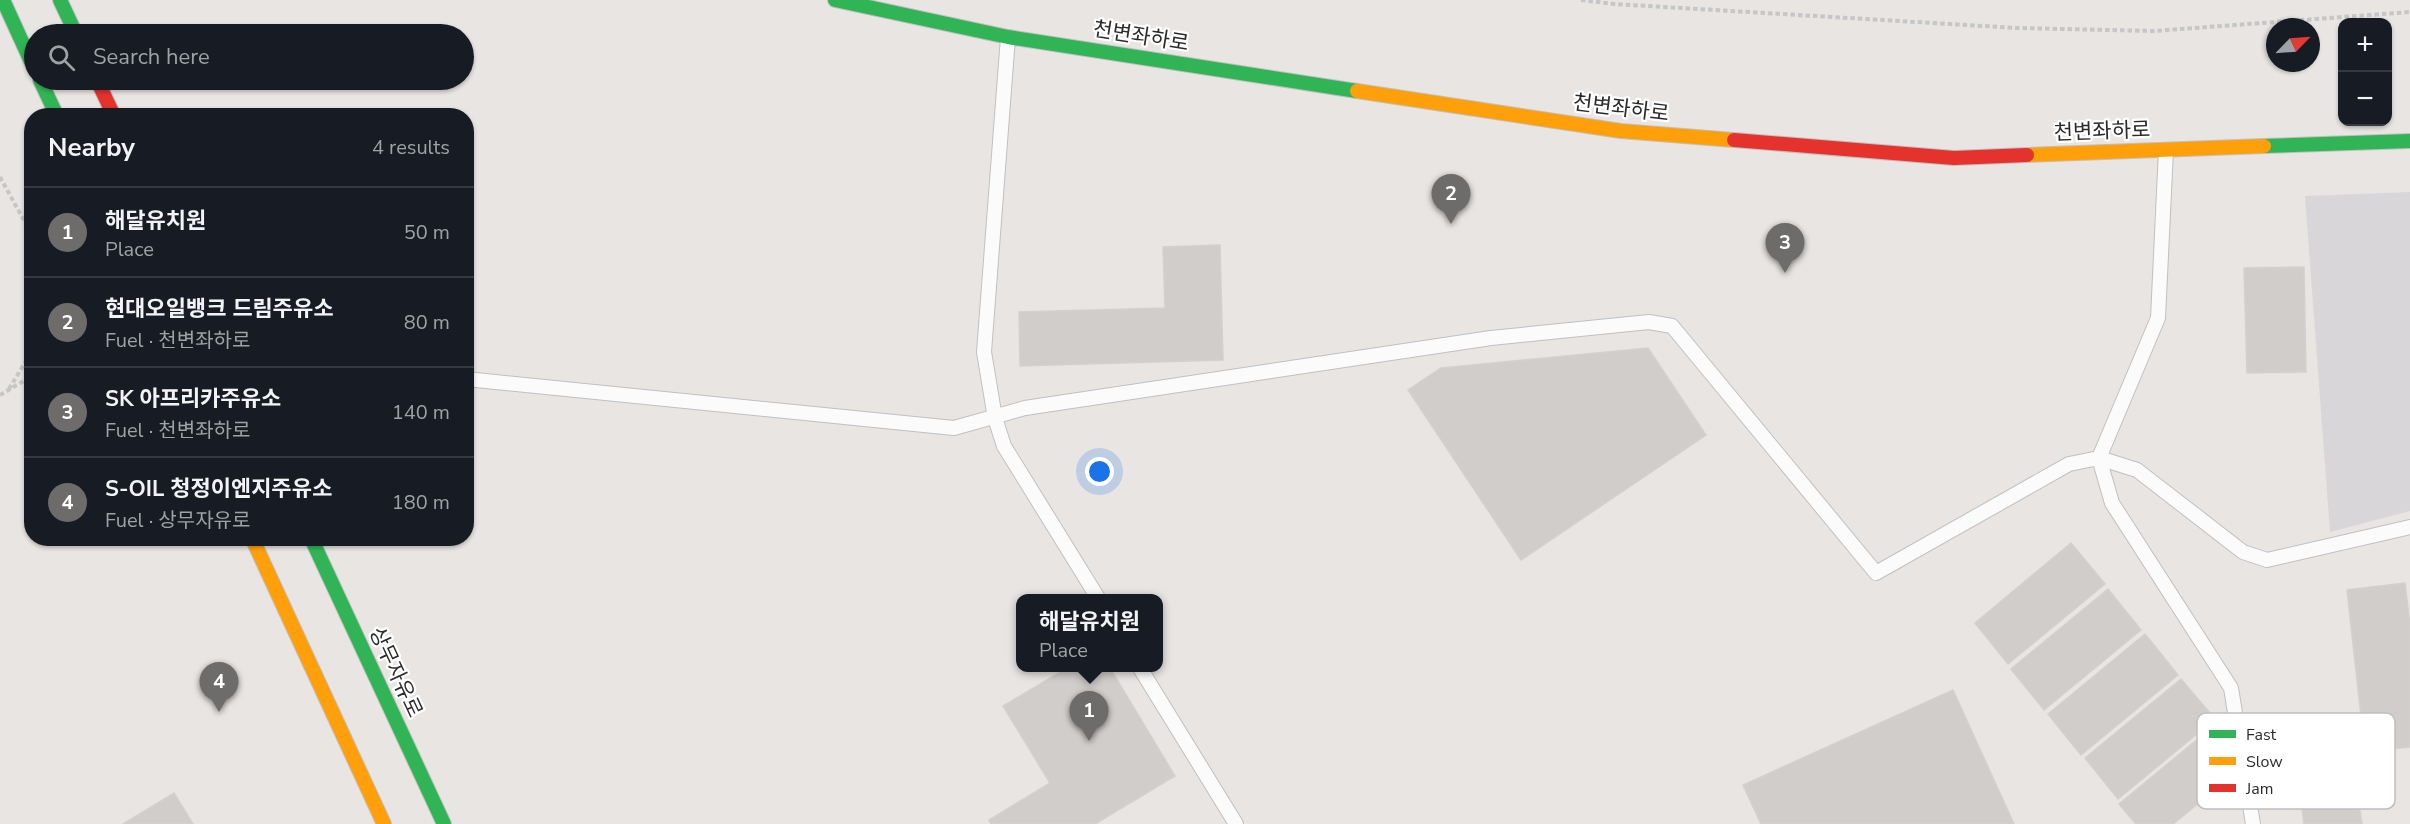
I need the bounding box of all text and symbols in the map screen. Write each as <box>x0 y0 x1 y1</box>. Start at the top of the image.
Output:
street label: 천변좌하로 <box>1091 15 1191 57</box>
north arrow <box>2266 18 2320 72</box>
map controls <box>2338 18 2392 126</box>
button: + <box>2338 18 2392 72</box>
search box <box>24 24 474 90</box>
icon: search <box>45 41 78 74</box>
text: Search here <box>93 42 210 72</box>
button: − <box>2338 72 2392 126</box>
street label: 천변좌하로 <box>1571 88 1671 128</box>
street label: 천변좌하로 <box>2053 115 2151 147</box>
text: Nearby <box>48 130 135 165</box>
text: 4 results <box>372 134 450 161</box>
pin: 2 <box>1432 174 1470 224</box>
text: 해달유치원 <box>105 206 206 236</box>
text: 1 <box>62 219 74 246</box>
text: 50 m <box>404 219 450 246</box>
pin: 3 <box>1766 224 1804 273</box>
text: Place <box>105 236 154 263</box>
text: 현대오일뱅크 드림주유소 <box>105 294 334 324</box>
text: 2 <box>62 309 74 336</box>
text: 80 m <box>404 309 450 336</box>
text: Fuel · 천변좌하로 <box>105 327 250 354</box>
text: SK 아프리카주유소 <box>105 384 281 414</box>
text: 3 <box>62 399 74 426</box>
text: 140 m <box>392 399 450 426</box>
text: Fuel · 천변좌하로 <box>105 417 250 444</box>
your location <box>1085 457 1114 486</box>
text: S-OIL 청정이엔지주유소 <box>105 474 332 504</box>
text: 4 <box>62 489 74 516</box>
text: 180 m <box>392 489 450 516</box>
text: Fuel · 상무자유로 <box>105 507 250 534</box>
popup <box>1016 594 1163 672</box>
text: 해달유치원 <box>1039 607 1140 637</box>
street label: 상무자유로 <box>363 622 429 722</box>
text: Place <box>1039 637 1088 664</box>
pin: 4 <box>200 662 238 712</box>
pin: 1 <box>1070 692 1108 741</box>
legend <box>2197 713 2395 809</box>
text: Fast <box>2246 724 2277 746</box>
text: Slow <box>2246 751 2283 773</box>
text: Jam <box>2245 778 2273 800</box>

